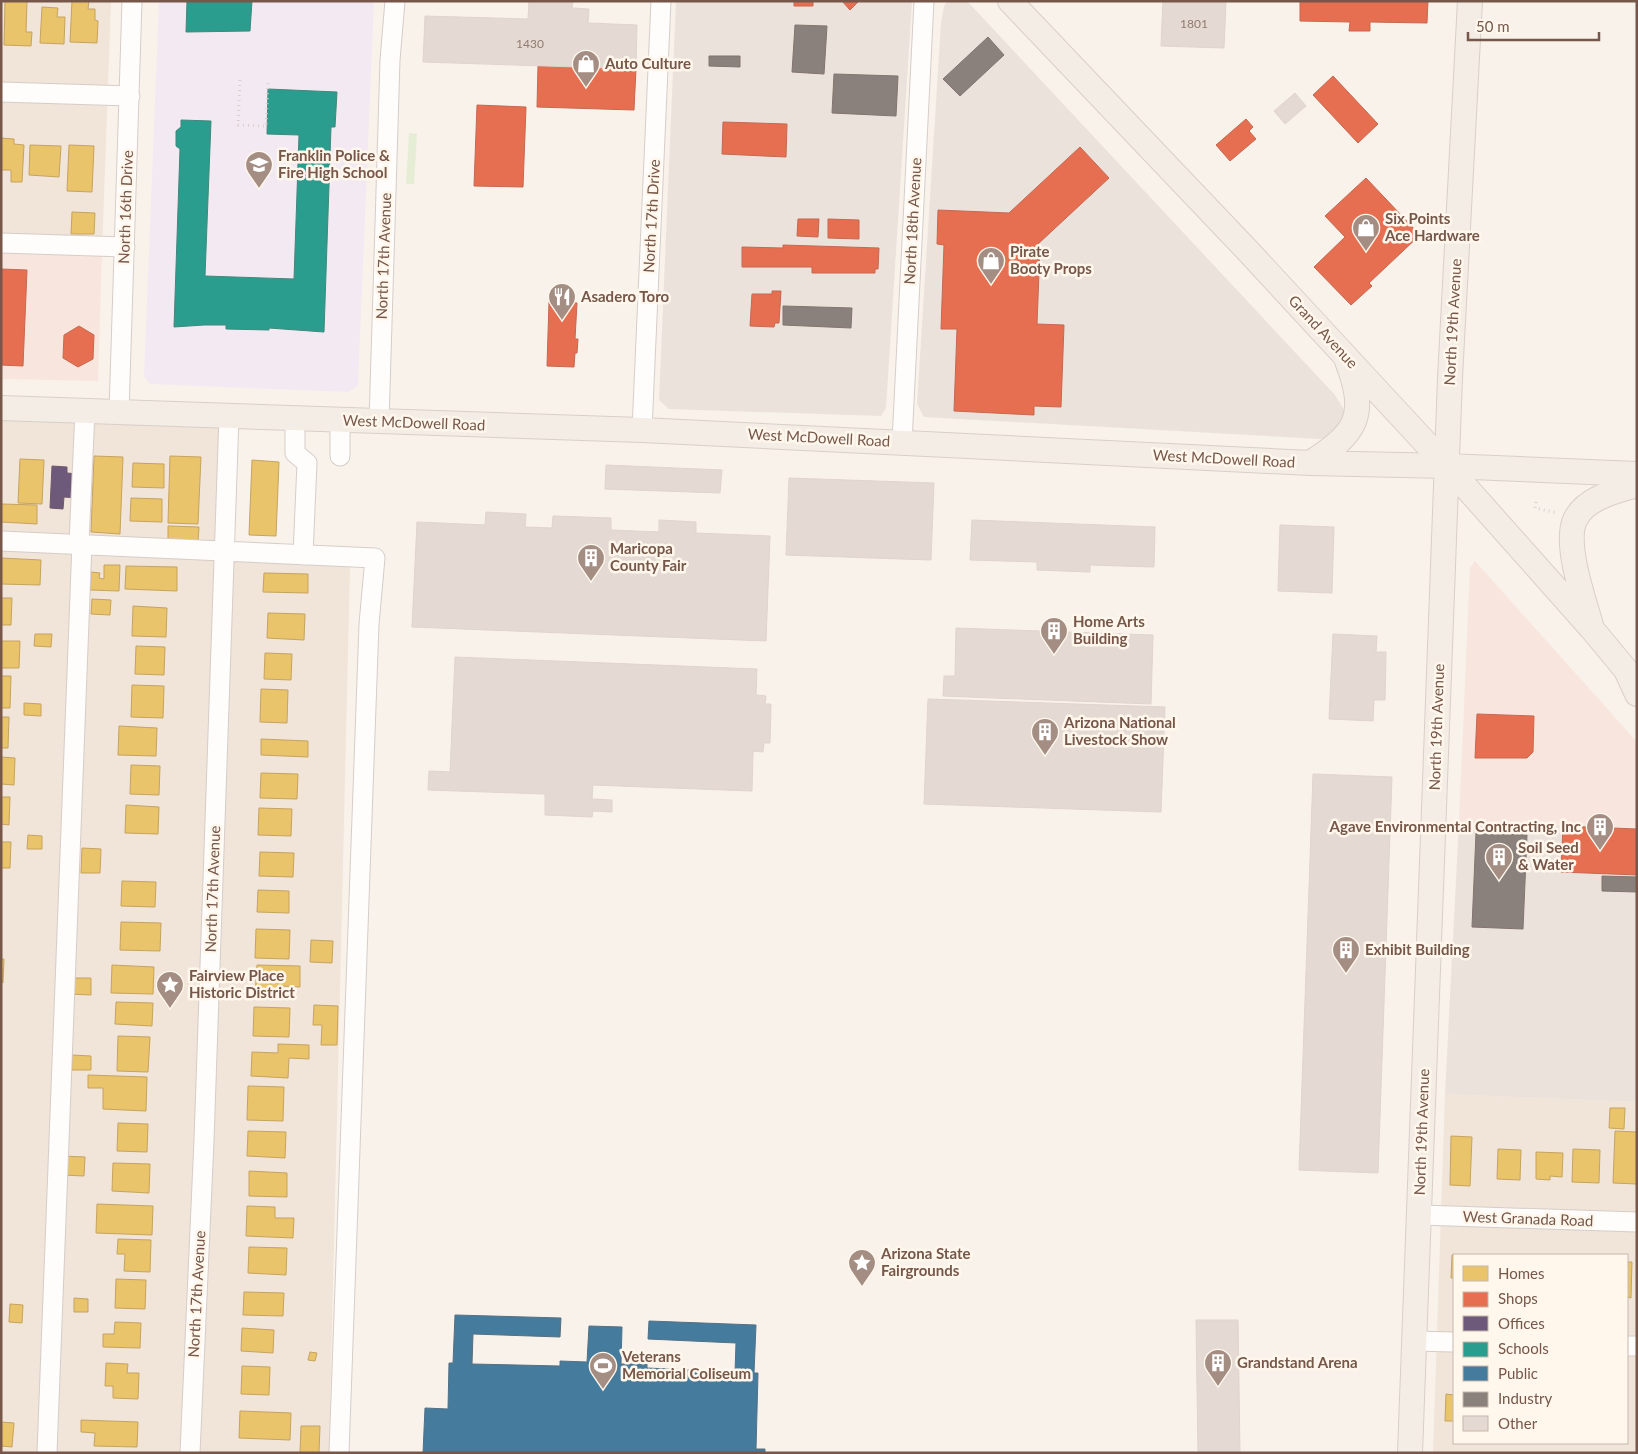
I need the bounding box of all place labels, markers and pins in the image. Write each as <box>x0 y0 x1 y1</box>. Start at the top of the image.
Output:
shop icon: Auto Culture <box>571 49 601 88</box>
place label: Auto Culture <box>604 54 691 72</box>
place label: Franklin Police & Fire High School <box>278 146 390 181</box>
school or university icon: Franklin Police & Fire High School <box>244 150 274 189</box>
place label: Six Points Ace Hardware <box>1384 209 1480 244</box>
shop icon: Six Points Ace Hardware <box>1351 213 1381 252</box>
place label: Pirate Booty Props <box>1010 242 1092 277</box>
shop icon: Pirate Booty Props <box>976 246 1006 285</box>
restaurant icon: Asadero Toro <box>547 282 577 321</box>
place label: Asadero Toro <box>580 287 670 305</box>
place label: Maricopa County Fair <box>610 539 687 574</box>
building icon: Maricopa County Fair <box>576 543 606 582</box>
place label: Home Arts Building <box>1073 612 1145 647</box>
building icon: Home Arts Building <box>1039 616 1069 655</box>
place label: Arizona National Livestock Show <box>1063 713 1176 748</box>
building icon: Arizona National Livestock Show <box>1030 717 1060 756</box>
building icon: Agave Environmental Contracting, Inc <box>1585 812 1615 851</box>
place label: Agave Environmental Contracting, Inc <box>1329 817 1581 835</box>
place label: Soil Seed & Water <box>1518 838 1579 873</box>
building icon: Soil Seed & Water <box>1484 842 1514 881</box>
building icon: Exhibit Building <box>1331 935 1361 974</box>
place label: Exhibit Building <box>1365 940 1470 958</box>
place label: Fairview Place Historic District <box>189 966 295 1001</box>
place icon: Fairview Place Historic District <box>155 970 185 1009</box>
place label: Arizona State Fairgrounds <box>880 1244 970 1279</box>
place icon: Arizona State Fairgrounds <box>847 1248 877 1287</box>
place label: Veterans Memorial Coliseum <box>621 1347 751 1382</box>
building icon: Grandstand Arena <box>1203 1348 1233 1387</box>
sports icon: Veterans Memorial Coliseum <box>588 1351 618 1390</box>
place label: Grandstand Arena <box>1237 1353 1358 1371</box>

